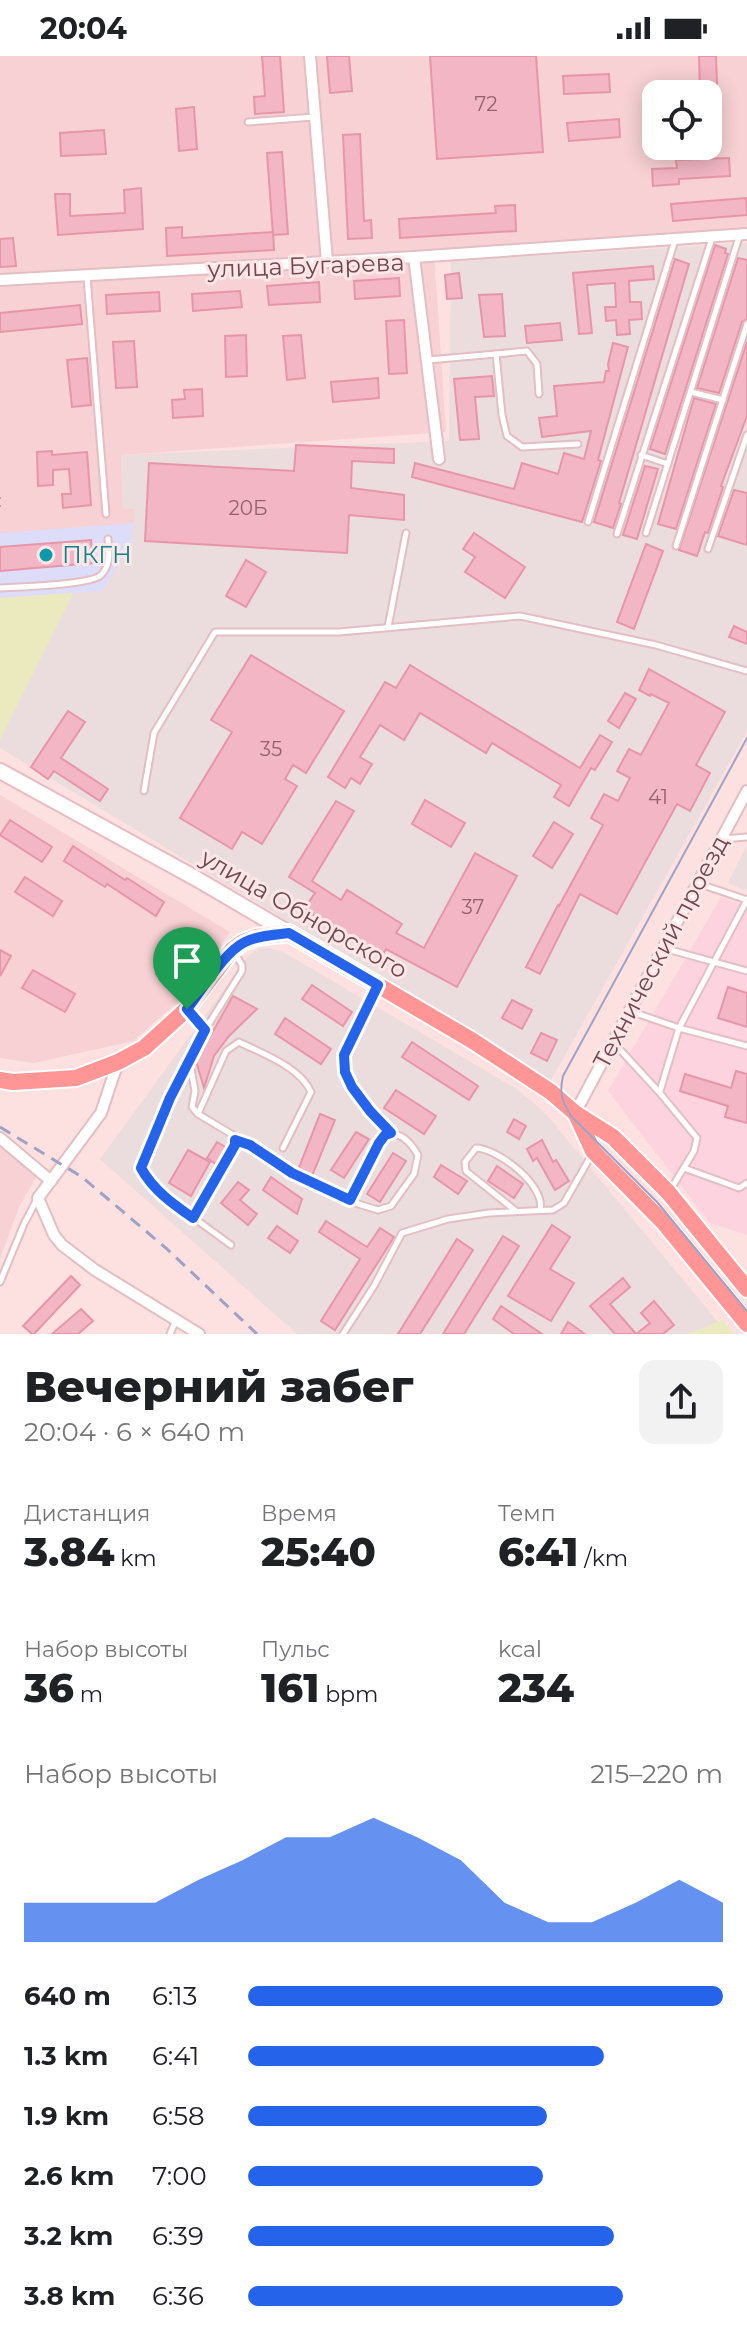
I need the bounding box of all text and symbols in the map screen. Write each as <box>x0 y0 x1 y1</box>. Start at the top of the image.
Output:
text: 20:04 <box>40 10 127 47</box>
map controls <box>642 80 722 160</box>
button: locate <box>642 80 722 160</box>
house number: 72 <box>474 92 498 116</box>
street label: улица Бугарева <box>206 248 405 283</box>
house number: 20Б <box>228 496 268 520</box>
place label: ПКГН <box>62 540 132 569</box>
marker: ПКГН <box>37 546 55 564</box>
house number: 35 <box>260 737 282 761</box>
house number: 41 <box>648 785 668 809</box>
street label: Технический проезд <box>587 830 734 1073</box>
street label: улица Обнорского <box>195 842 413 985</box>
house number: 37 <box>462 895 484 919</box>
pin <box>153 927 221 1009</box>
icon: arrive <box>165 939 209 983</box>
text: Вечерний забег <box>24 1359 414 1413</box>
button: share <box>639 1360 723 1444</box>
text: 20:04 · 6 × 640 m <box>24 1416 245 1448</box>
text: Дистанция <box>24 1500 150 1527</box>
text: Время <box>261 1500 337 1527</box>
text: Темп <box>498 1500 556 1527</box>
text: 3.84 <box>24 1527 115 1576</box>
text: 25:40 <box>261 1527 376 1576</box>
text: 6:41 <box>498 1527 578 1576</box>
text: km <box>115 1545 157 1572</box>
text: /km <box>578 1545 628 1572</box>
text: Набор высоты <box>24 1636 188 1663</box>
text: Пульс <box>261 1636 330 1663</box>
text: kcal <box>498 1636 542 1663</box>
text: 36 <box>24 1663 74 1712</box>
text: 161 <box>261 1663 319 1712</box>
text: 234 <box>498 1663 574 1712</box>
text: m <box>74 1681 103 1708</box>
text: bpm <box>319 1681 378 1708</box>
text: Набор высоты <box>24 1758 218 1790</box>
text: 215–220 m <box>590 1758 723 1790</box>
text: 640 m <box>24 1980 111 2012</box>
text: 6:13 <box>152 1980 197 2012</box>
text: 1.3 km <box>24 2040 108 2072</box>
text: 6:41 <box>152 2040 199 2072</box>
text: 1.9 km <box>24 2100 109 2132</box>
text: 6:58 <box>152 2100 205 2132</box>
text: 2.6 km <box>24 2160 114 2192</box>
text: 7:00 <box>152 2160 207 2192</box>
text: 3.2 km <box>24 2220 113 2252</box>
text: 6:39 <box>152 2220 204 2252</box>
text: 3.8 km <box>24 2280 115 2312</box>
text: 6:36 <box>152 2280 204 2312</box>

